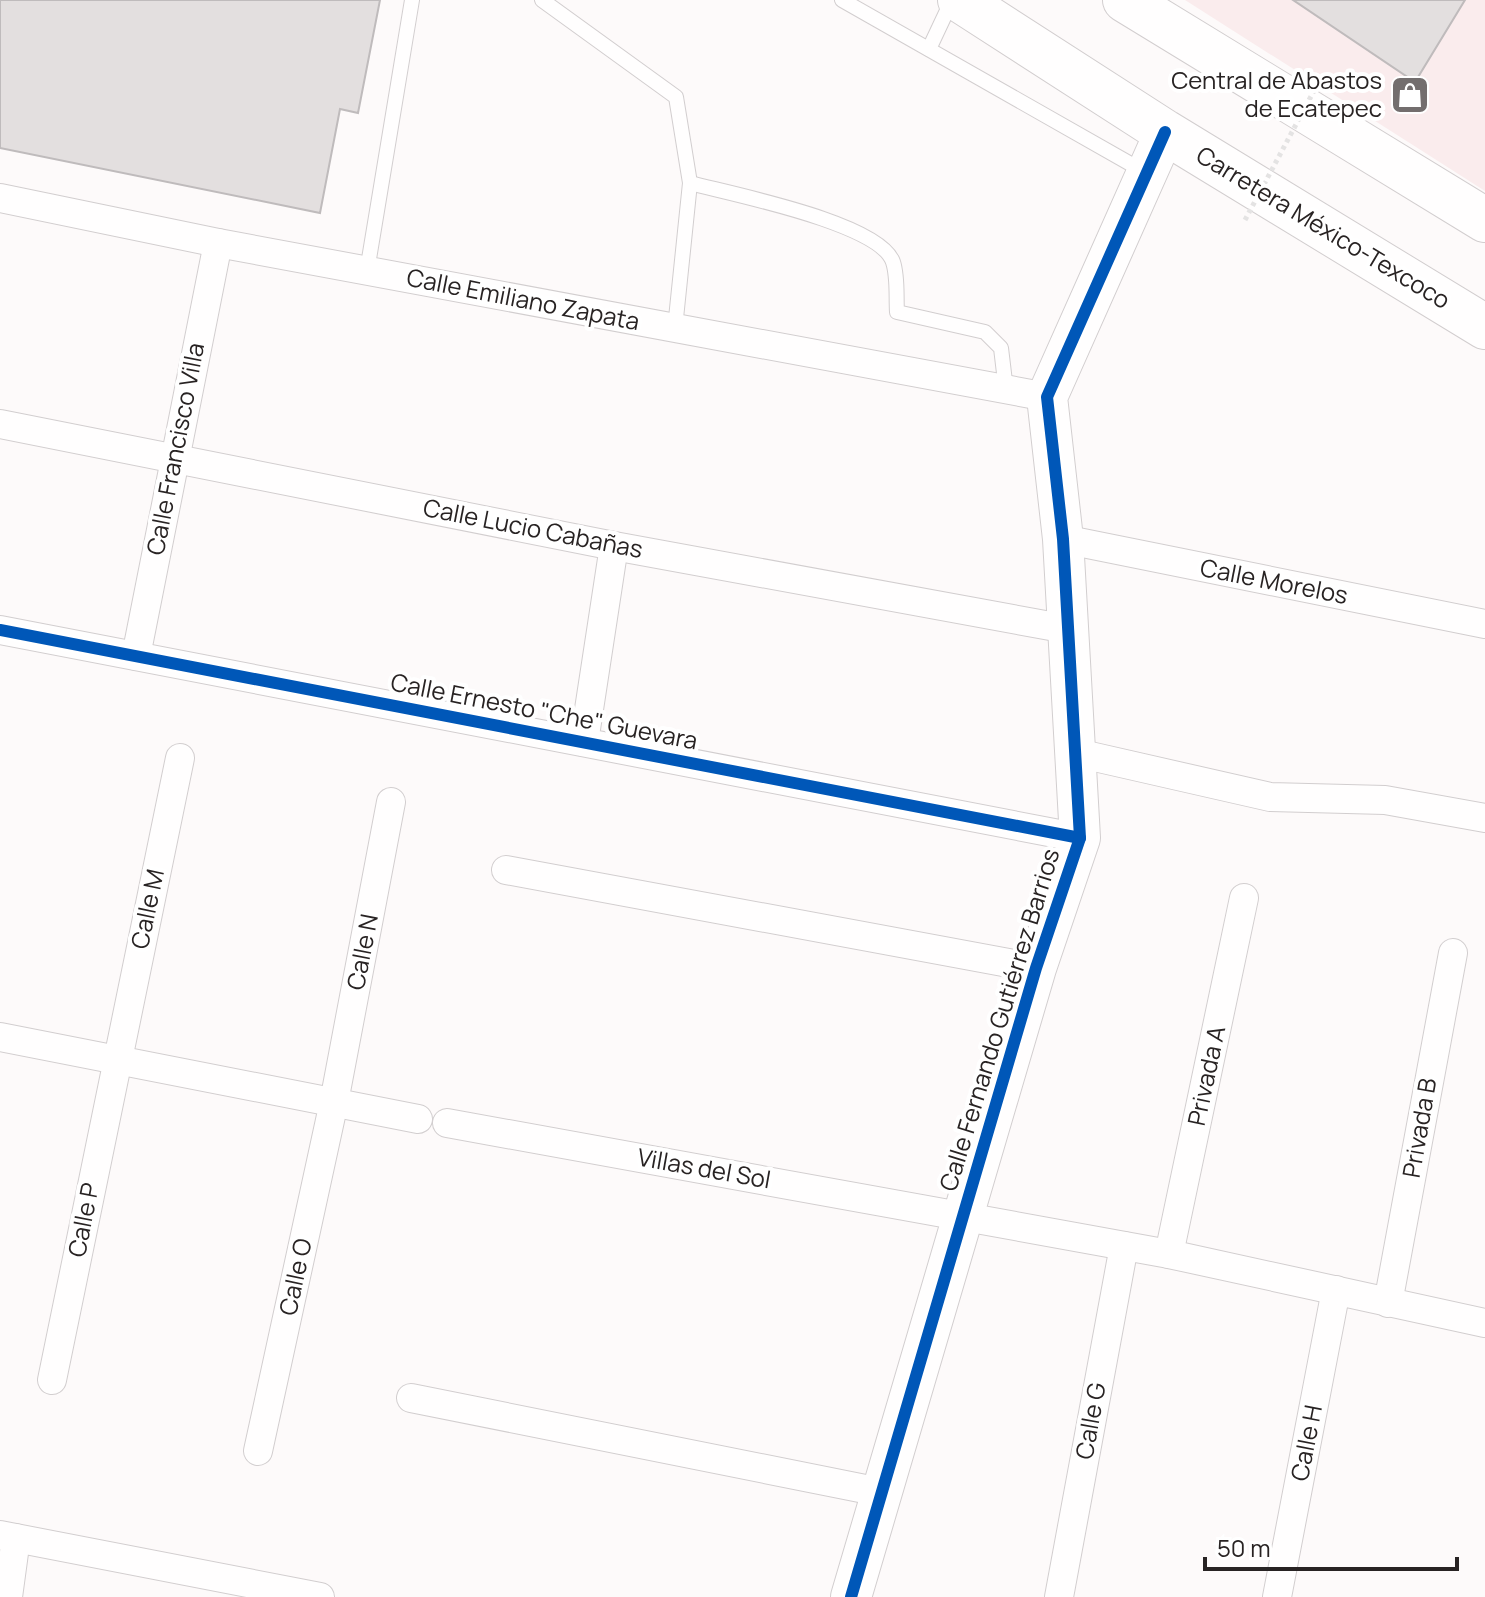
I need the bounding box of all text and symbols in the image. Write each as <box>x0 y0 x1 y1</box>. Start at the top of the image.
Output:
place label: Central de Abastos de Ecatepec <box>1171 63 1382 124</box>
shop icon: Central de Abastos de Ecatepec <box>1389 74 1431 116</box>
street label: Carretera México-Texcoco <box>1191 138 1457 316</box>
street label: Calle Emiliano Zapata <box>404 260 642 337</box>
street label: Calle Francisco Villa <box>138 340 211 558</box>
street label: Calle Lucio Cabañas <box>421 490 646 565</box>
street label: Calle Morelos <box>1198 550 1351 611</box>
street label: Calle Ernesto "Che" Guevara <box>388 665 701 756</box>
street label: Calle Fernando Gutiérrez Barrios <box>931 844 1066 1195</box>
street label: Calle M <box>122 866 171 952</box>
street label: Calle N <box>338 911 385 993</box>
street label: Privada A <box>1179 1023 1232 1129</box>
street label: Privada B <box>1394 1075 1444 1180</box>
street label: Villas del Sol <box>635 1140 774 1195</box>
street label: Calle P <box>59 1180 106 1260</box>
street label: Calle O <box>270 1235 319 1318</box>
street label: Calle G <box>1067 1380 1113 1462</box>
street label: Calle H <box>1282 1402 1329 1484</box>
scale bar <box>1205 1521 1457 1571</box>
text: 50 m <box>1217 1531 1271 1564</box>

